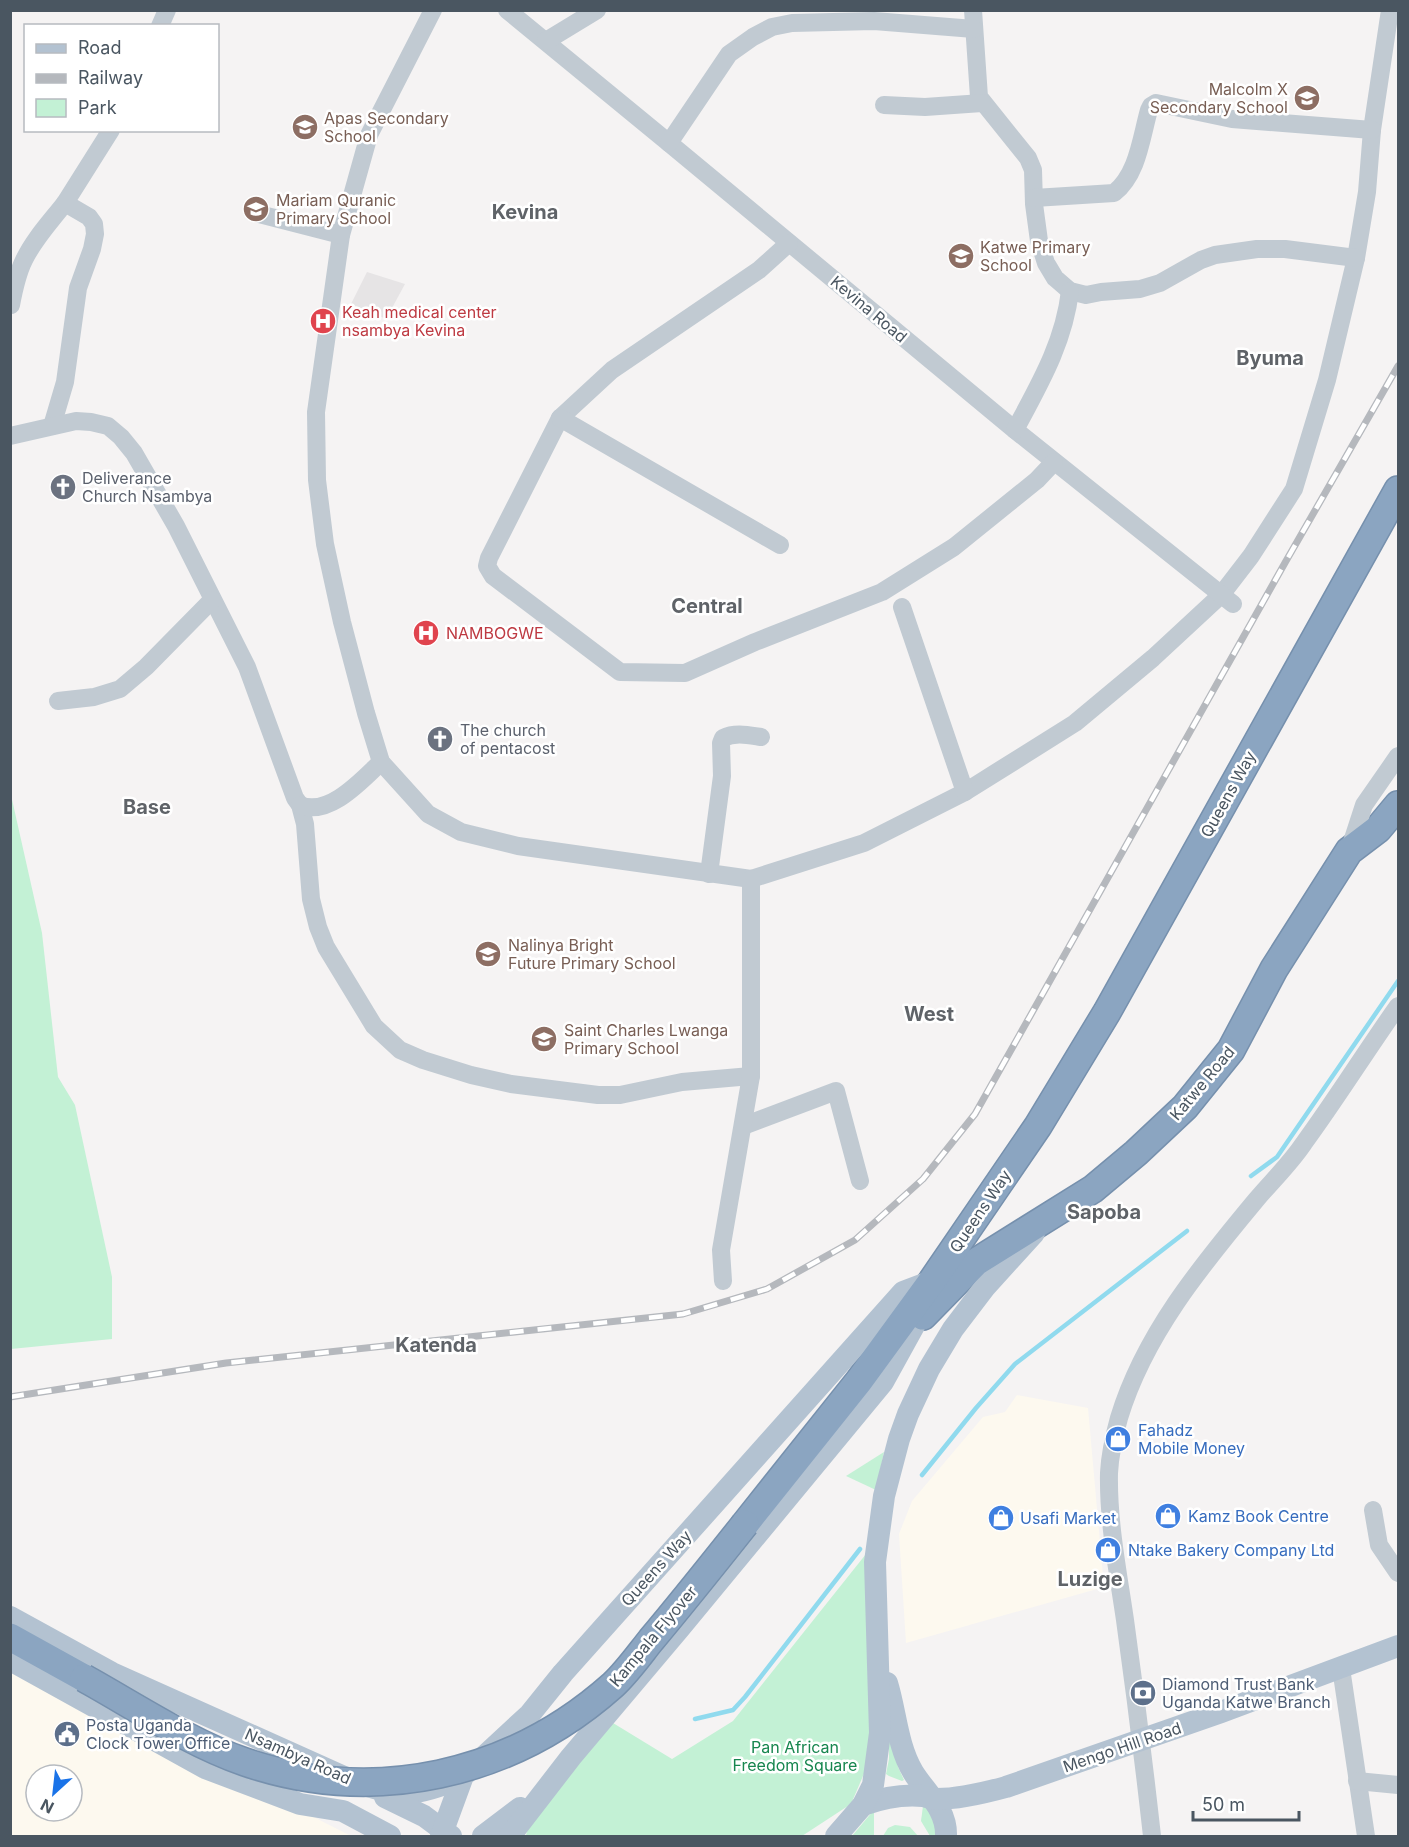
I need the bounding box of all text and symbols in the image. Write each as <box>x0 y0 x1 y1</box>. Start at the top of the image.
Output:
legend <box>24 24 219 132</box>
text: Road <box>78 37 121 58</box>
text: Railway <box>78 67 143 88</box>
place label: Malcolm X Secondary School <box>1150 79 1288 117</box>
school or university icon: Malcolm X Secondary School <box>1292 83 1322 113</box>
text: Park <box>78 97 117 118</box>
place label: Apas Secondary School <box>324 108 449 146</box>
school or university icon: Apas Secondary School <box>290 112 320 142</box>
place label: Mariam Quranic Primary School <box>276 190 396 228</box>
school or university icon: Mariam Quranic Primary School <box>241 194 271 224</box>
district label: Kevina <box>492 200 558 224</box>
place label: Katwe Primary School <box>980 237 1090 275</box>
school or university icon: Katwe Primary School <box>946 241 976 271</box>
street label: Kevina Road <box>827 271 911 347</box>
place label: Keah medical center nsambya Kevina <box>342 302 497 340</box>
hospital icon: Keah medical center nsambya Kevina <box>308 306 338 336</box>
district label: Byuma <box>1236 346 1304 370</box>
place label: Deliverance Church Nsambya <box>82 468 212 506</box>
church icon: Deliverance Church Nsambya <box>48 472 78 502</box>
district label: Central <box>671 594 743 618</box>
hospital icon: NAMBOGWE <box>411 618 441 648</box>
place label: NAMBOGWE <box>446 623 544 643</box>
place label: The church of pentacost <box>460 720 555 758</box>
church icon: The church of pentacost <box>425 724 455 754</box>
street label: Queens Way <box>1196 747 1260 841</box>
district label: Base <box>123 795 171 819</box>
place label: Nalinya Bright Future Primary School <box>508 935 676 973</box>
school or university icon: Nalinya Bright Future Primary School <box>473 939 503 969</box>
district label: West <box>904 1002 954 1026</box>
place label: Saint Charles Lwanga Primary School <box>564 1020 728 1058</box>
school or university icon: Saint Charles Lwanga Primary School <box>529 1024 559 1054</box>
street label: Katwe Road <box>1165 1042 1239 1124</box>
street label: Queens Way <box>945 1166 1015 1256</box>
district label: Sapoba <box>1067 1200 1141 1224</box>
district label: Katenda <box>395 1333 477 1357</box>
place label: Fahadz Mobile Money <box>1138 1420 1245 1458</box>
shop icon: Fahadz Mobile Money <box>1103 1424 1133 1454</box>
shop icon: Kamz Book Centre <box>1153 1501 1183 1531</box>
shop icon: Usafi Market <box>986 1503 1016 1533</box>
place label: Kamz Book Centre <box>1188 1506 1329 1526</box>
place label: Usafi Market <box>1020 1508 1116 1528</box>
street label: Queens Way <box>617 1526 695 1610</box>
shop icon: Ntake Bakery Company Ltd <box>1093 1535 1123 1565</box>
place label: Ntake Bakery Company Ltd <box>1128 1540 1334 1560</box>
district label: Luzige <box>1057 1567 1123 1591</box>
street label: Kampala Flyover <box>605 1582 701 1690</box>
place label: Diamond Trust Bank Uganda Katwe Branch <box>1162 1674 1331 1712</box>
bank icon: Diamond Trust Bank Uganda Katwe Branch <box>1128 1678 1158 1708</box>
place label: Posta Uganda Clock Tower Office <box>86 1715 230 1753</box>
street label: Mengo Hill Road <box>1060 1717 1184 1777</box>
public building icon: Posta Uganda Clock Tower Office <box>52 1719 82 1749</box>
street label: Nsambya Road <box>242 1724 354 1788</box>
park label: Pan African Freedom Square <box>733 1737 857 1775</box>
north arrow <box>24 1763 84 1823</box>
scale bar <box>1193 1784 1300 1822</box>
text: 50 m <box>1202 1794 1245 1815</box>
text: N <box>37 1795 57 1818</box>

